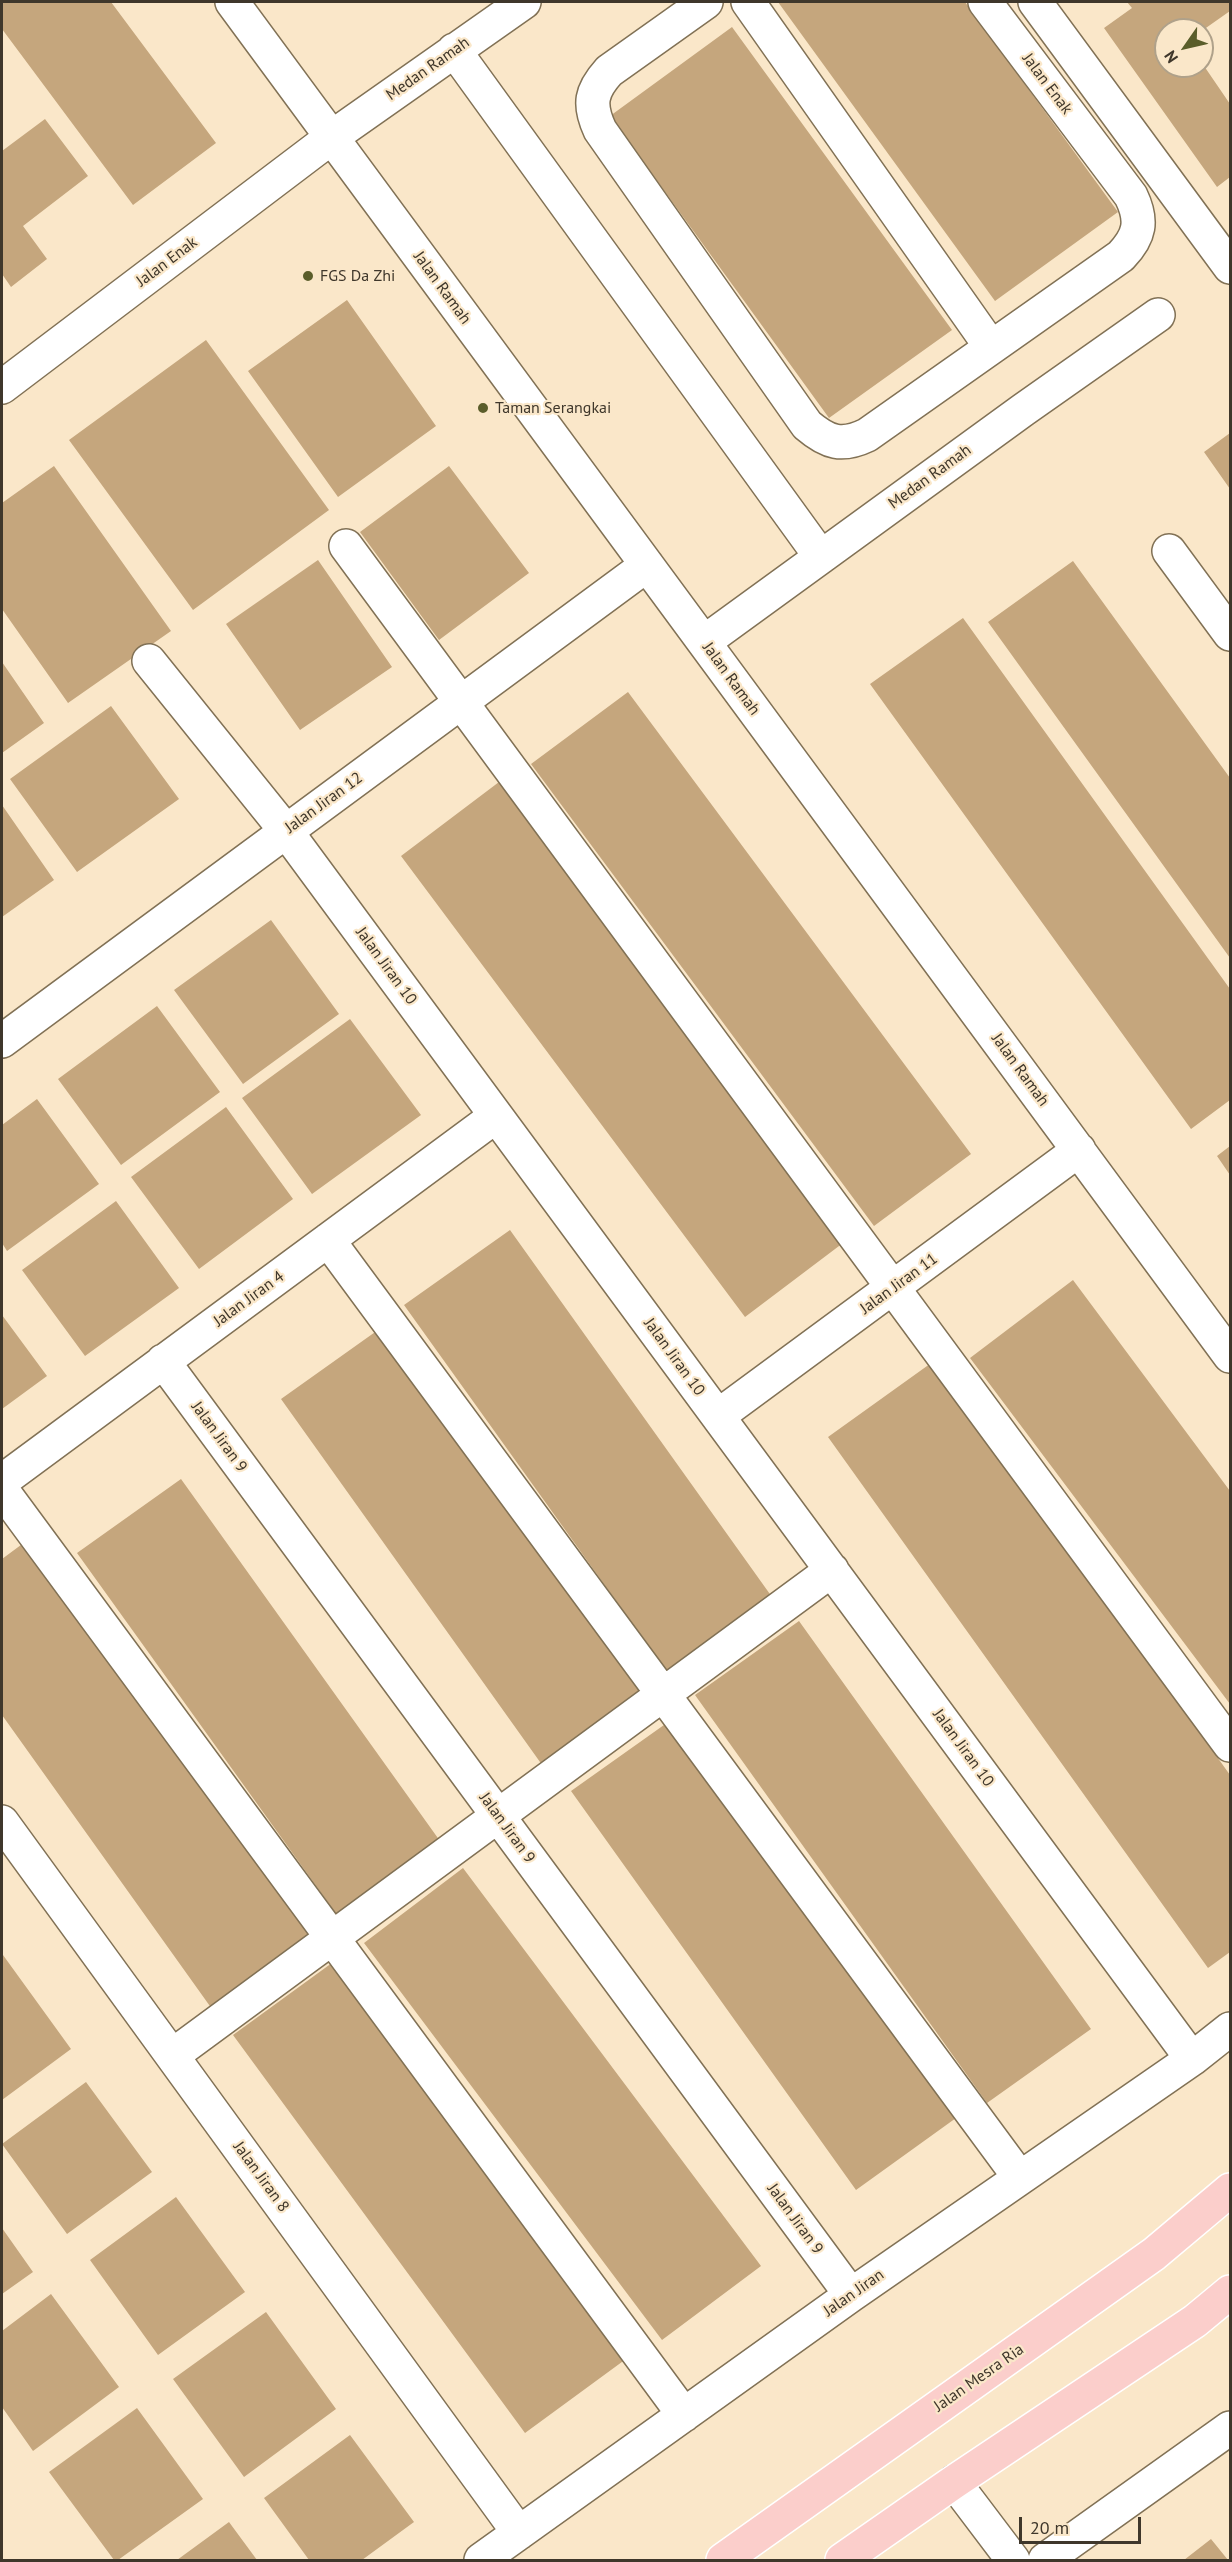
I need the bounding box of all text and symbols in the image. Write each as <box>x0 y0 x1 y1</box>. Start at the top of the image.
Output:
north arrow <box>1154 18 1214 78</box>
street label: Medan Ramah <box>383 33 473 105</box>
text: N <box>1160 47 1182 67</box>
street label: Jalan Enak <box>1018 50 1076 118</box>
street label: Jalan Enak <box>133 233 201 291</box>
street label: Jalan Ramah <box>409 248 475 328</box>
place label: FGS Da Zhi <box>320 266 395 286</box>
marker: FGS Da Zhi <box>301 269 315 283</box>
place label: Taman Serangkai <box>495 398 611 418</box>
marker: Taman Serangkai <box>476 401 490 415</box>
street label: Medan Ramah <box>885 441 975 513</box>
street label: Jalan Ramah <box>698 639 764 719</box>
street label: Jalan Jiran 12 <box>282 768 366 838</box>
street label: Jalan Jiran 10 <box>351 924 421 1008</box>
street label: Jalan Ramah <box>987 1030 1053 1110</box>
street label: Jalan Jiran 11 <box>857 1249 941 1319</box>
street label: Jalan Jiran 4 <box>210 1267 288 1331</box>
street label: Jalan Jiran 10 <box>639 1315 709 1399</box>
street label: Jalan Jiran 9 <box>187 1398 251 1476</box>
street label: Jalan Jiran 10 <box>928 1706 998 1790</box>
street label: Jalan Jiran 9 <box>475 1789 539 1867</box>
street label: Jalan Jiran 8 <box>229 2138 293 2216</box>
street label: Jalan Jiran 9 <box>763 2180 827 2258</box>
street label: Jalan Jiran <box>820 2265 888 2321</box>
street label: Jalan Mesra Ria <box>930 2340 1028 2416</box>
scale bar <box>1022 2505 1144 2543</box>
text: 20 m <box>1030 2516 1069 2539</box>

